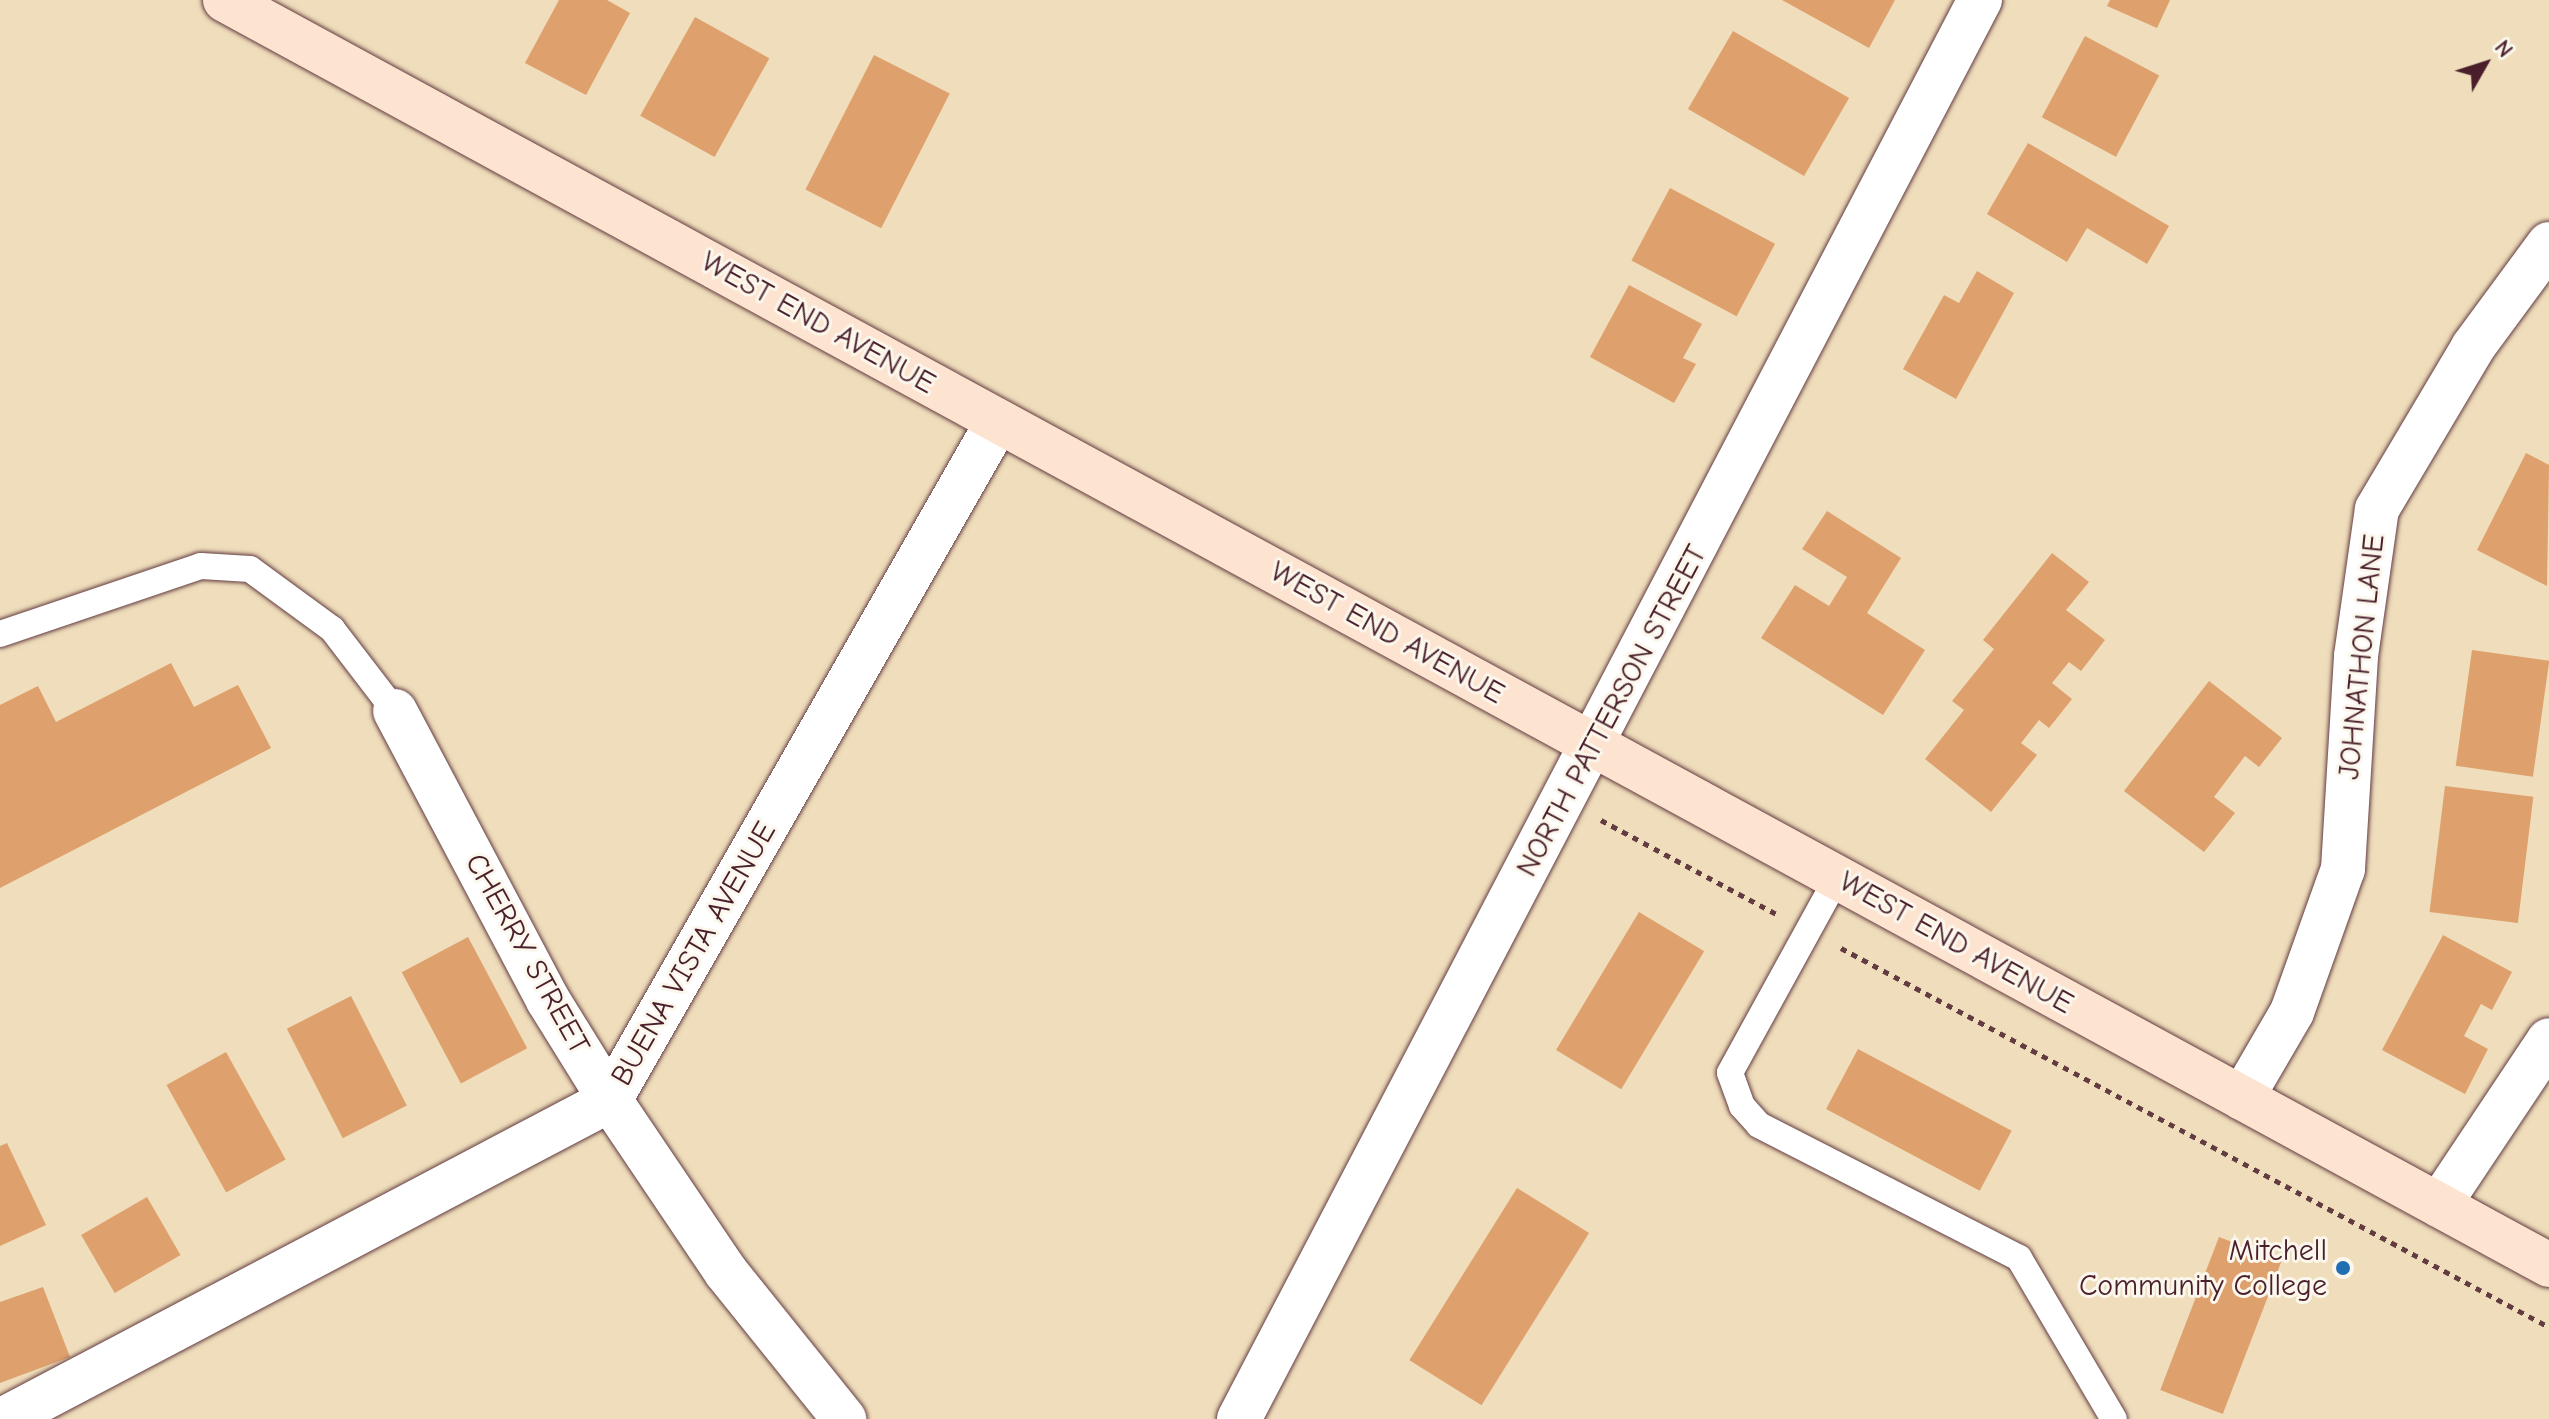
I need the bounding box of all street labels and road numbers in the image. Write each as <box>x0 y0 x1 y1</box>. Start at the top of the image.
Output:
street label: WEST END AVENUE <box>695 244 941 402</box>
street label: JOHNATHON LANE <box>2331 533 2393 781</box>
street label: NORTH PATTERSON STREET <box>1509 539 1715 883</box>
street label: WEST END AVENUE <box>1264 554 1510 712</box>
street label: BUENA VISTA AVENUE <box>604 816 784 1092</box>
street label: CHERRY STREET <box>457 847 597 1061</box>
street label: WEST END AVENUE <box>1833 864 2079 1022</box>

